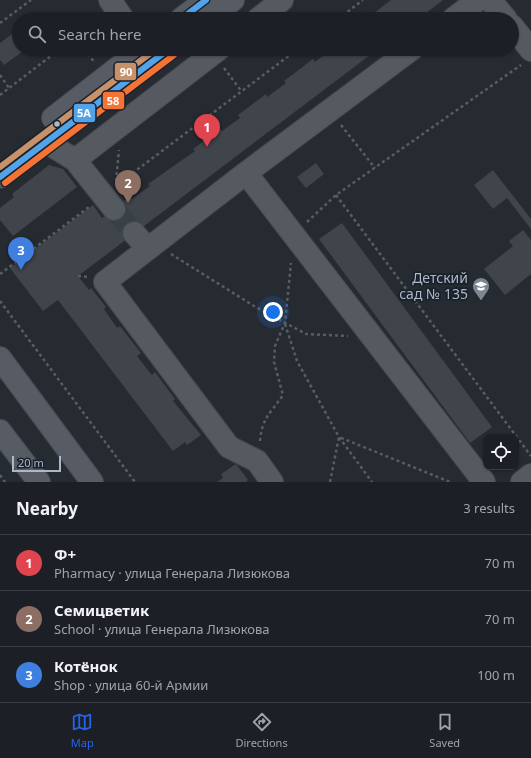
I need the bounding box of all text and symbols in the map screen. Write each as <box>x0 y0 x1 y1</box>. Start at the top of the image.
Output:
search box <box>12 12 519 56</box>
icon: search <box>26 23 48 45</box>
text: Search here <box>58 24 141 44</box>
line badge: 90 <box>114 62 137 81</box>
text: 90 <box>120 64 132 79</box>
line badge: 58 <box>102 91 125 110</box>
text: 58 <box>107 93 119 108</box>
line badge: 5А <box>73 103 96 123</box>
text: 5А <box>77 105 91 120</box>
pin: 1 <box>194 114 220 147</box>
unlabelled marker <box>52 119 62 129</box>
pin: 2 <box>115 170 141 203</box>
pin: 3 <box>8 237 34 270</box>
place label: Детский сад № 135 <box>399 268 468 303</box>
school or university icon: Детский сад № 135 <box>471 276 491 301</box>
your location <box>263 302 283 322</box>
map controls <box>483 434 519 470</box>
button: locate <box>483 434 519 470</box>
scale bar <box>12 454 61 473</box>
text: 20 m <box>18 455 44 470</box>
text: Nearby <box>16 497 78 520</box>
text: 3 results <box>463 499 515 517</box>
text: Ф+ <box>54 544 76 564</box>
text: 1 <box>25 554 33 572</box>
text: 70 m <box>485 554 515 572</box>
text: Pharmacy · улица Генерала Лизюкова <box>54 564 290 582</box>
text: Cемицветик <box>54 600 149 620</box>
text: 2 <box>25 610 33 628</box>
text: 70 m <box>485 610 515 628</box>
text: School · улица Генерала Лизюкова <box>54 620 270 638</box>
text: Котёнок <box>54 656 118 676</box>
text: 3 <box>25 666 33 684</box>
text: 100 m <box>477 666 515 684</box>
text: Shop · улица 60-й Армии <box>54 676 208 694</box>
tab: Map <box>71 711 94 750</box>
tab: Directions <box>235 711 288 750</box>
tab: Saved <box>429 711 460 750</box>

